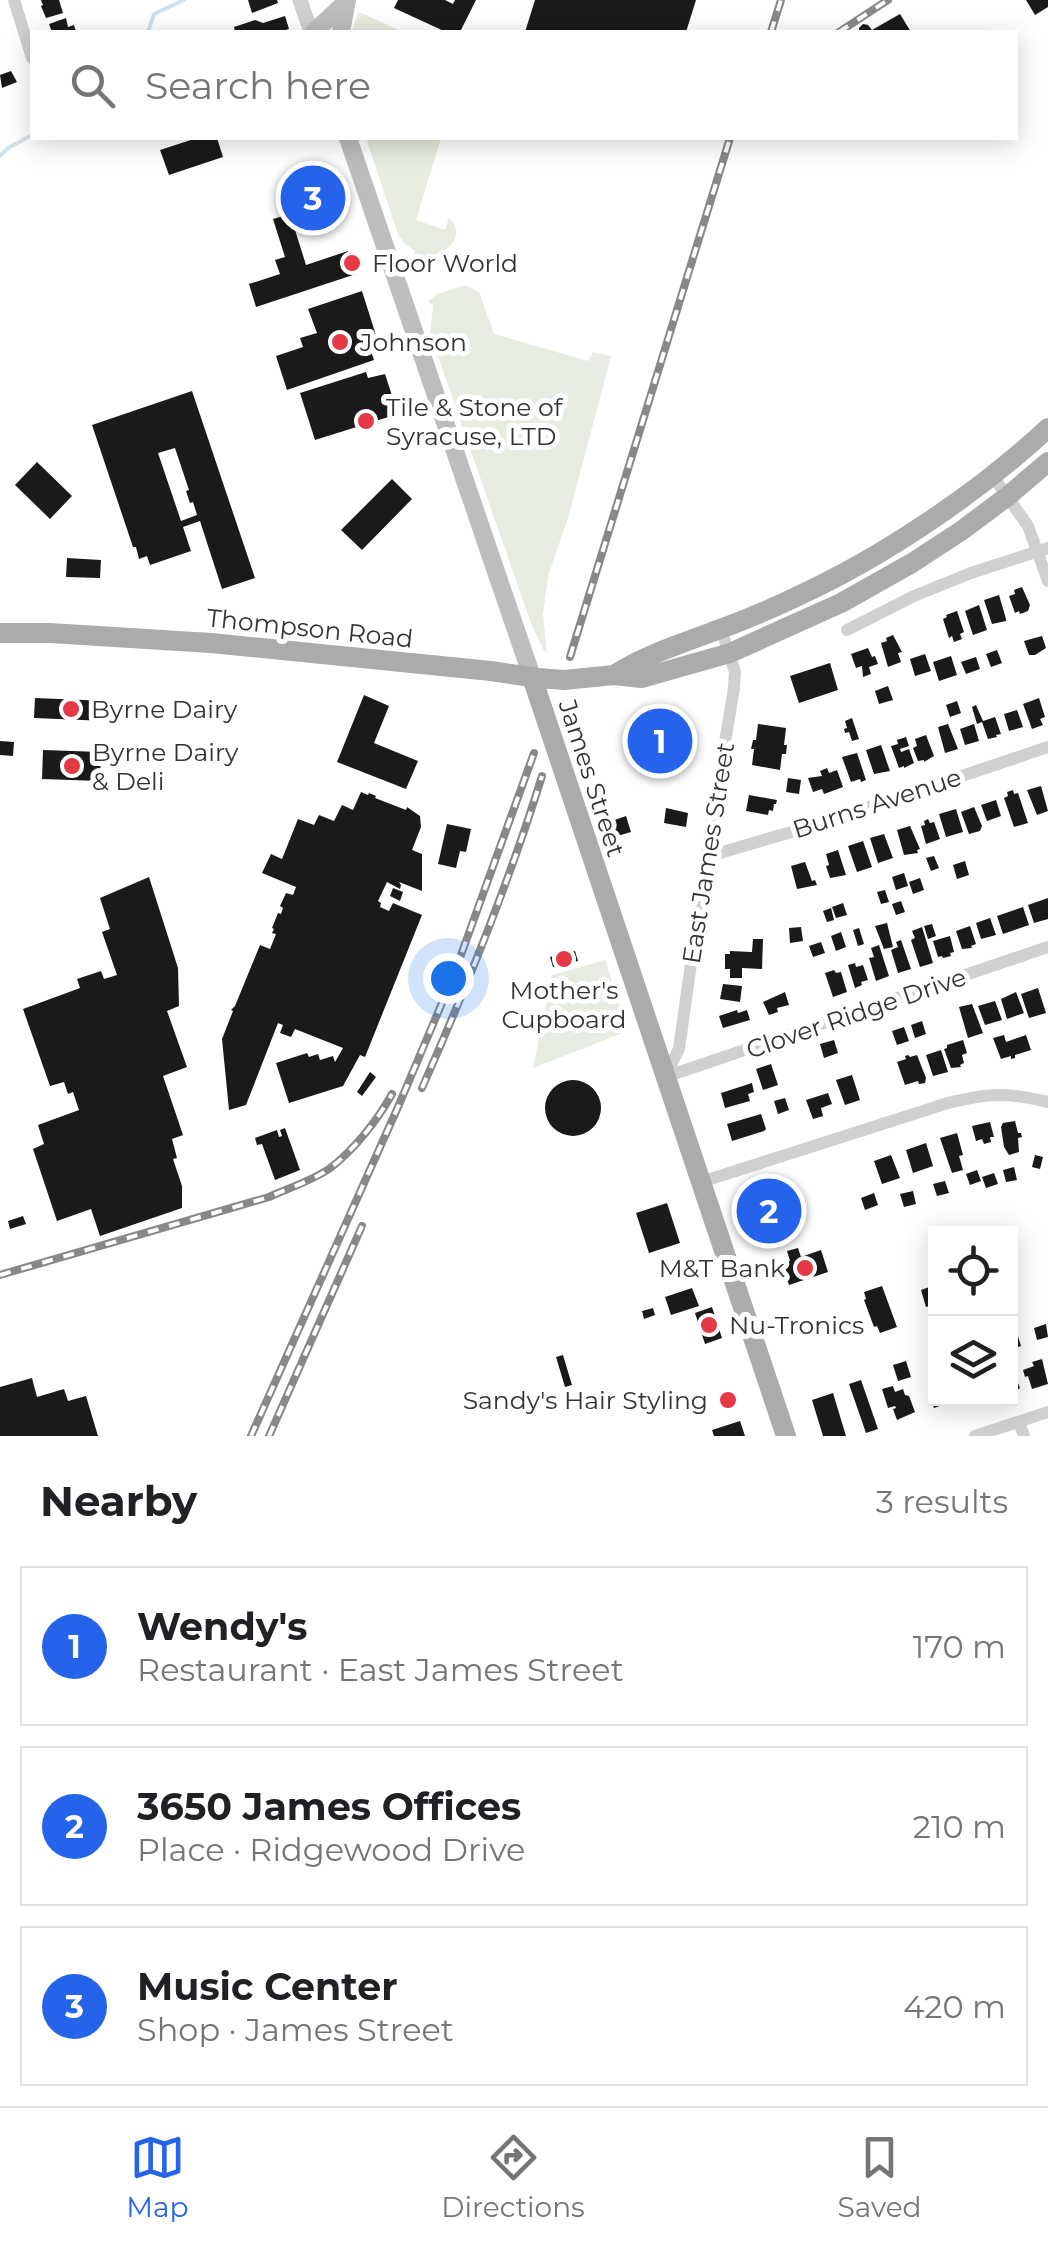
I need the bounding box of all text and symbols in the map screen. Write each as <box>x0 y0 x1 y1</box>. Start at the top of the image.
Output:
search box <box>30 30 1018 140</box>
icon: search <box>65 58 120 113</box>
text: Search here <box>145 62 371 109</box>
pin: 3 <box>280 160 346 236</box>
place label: Floor World <box>372 248 518 278</box>
marker: Floor World <box>341 252 363 274</box>
place label: Johnson <box>359 327 467 357</box>
marker: Johnson <box>329 331 351 353</box>
place label: Tile & Stone of Syracuse, LTD <box>386 392 564 451</box>
marker: Tile & Stone of Syracuse, LTD <box>355 410 377 432</box>
street label: Thompson Road <box>205 602 415 654</box>
place label: Byrne Dairy <box>91 694 238 724</box>
street label: James Street <box>552 695 631 860</box>
marker: Byrne Dairy <box>60 698 82 720</box>
pin: 1 <box>628 704 692 778</box>
place label: Byrne Dairy & Deli <box>92 737 239 796</box>
street label: East James Street <box>676 740 740 966</box>
marker: Byrne Dairy & Deli <box>61 755 83 777</box>
street label: Burns Avenue <box>789 762 965 844</box>
marker: Mother's Cupboard <box>553 948 575 970</box>
your location <box>423 953 474 1004</box>
street label: Clover Ridge Drive <box>742 961 970 1065</box>
place label: Mother's Cupboard <box>502 975 626 1034</box>
pin: 2 <box>736 1174 802 1248</box>
map controls <box>928 1226 1018 1406</box>
button: locate <box>928 1226 1018 1316</box>
place label: M&T Bank <box>659 1253 785 1283</box>
marker: M&T Bank <box>794 1257 816 1279</box>
place label: Nu-Tronics <box>729 1310 864 1340</box>
marker: Nu-Tronics <box>698 1314 720 1336</box>
button: layers <box>928 1316 1018 1406</box>
place label: Sandy's Hair Styling <box>463 1385 708 1415</box>
marker: Sandy's Hair Styling <box>717 1389 739 1411</box>
text: Nearby <box>40 1475 197 1527</box>
text: 3 results <box>876 1482 1008 1521</box>
text: Wendy's <box>137 1603 307 1650</box>
text: 1 <box>68 1627 81 1666</box>
text: 170 m <box>913 1627 1006 1666</box>
text: Restaurant · East James Street <box>137 1650 624 1689</box>
text: 3650 James Offices <box>137 1783 521 1830</box>
text: 2 <box>65 1807 84 1846</box>
text: 210 m <box>913 1807 1006 1846</box>
text: Place · Ridgewood Drive <box>137 1830 525 1869</box>
text: Music Center <box>137 1963 398 2010</box>
text: 3 <box>65 1987 84 2026</box>
text: 420 m <box>903 1987 1006 2026</box>
text: Shop · James Street <box>137 2010 454 2049</box>
tab: Map <box>126 2130 189 2224</box>
tab: Directions <box>441 2130 585 2224</box>
tab: Saved <box>837 2130 922 2224</box>

